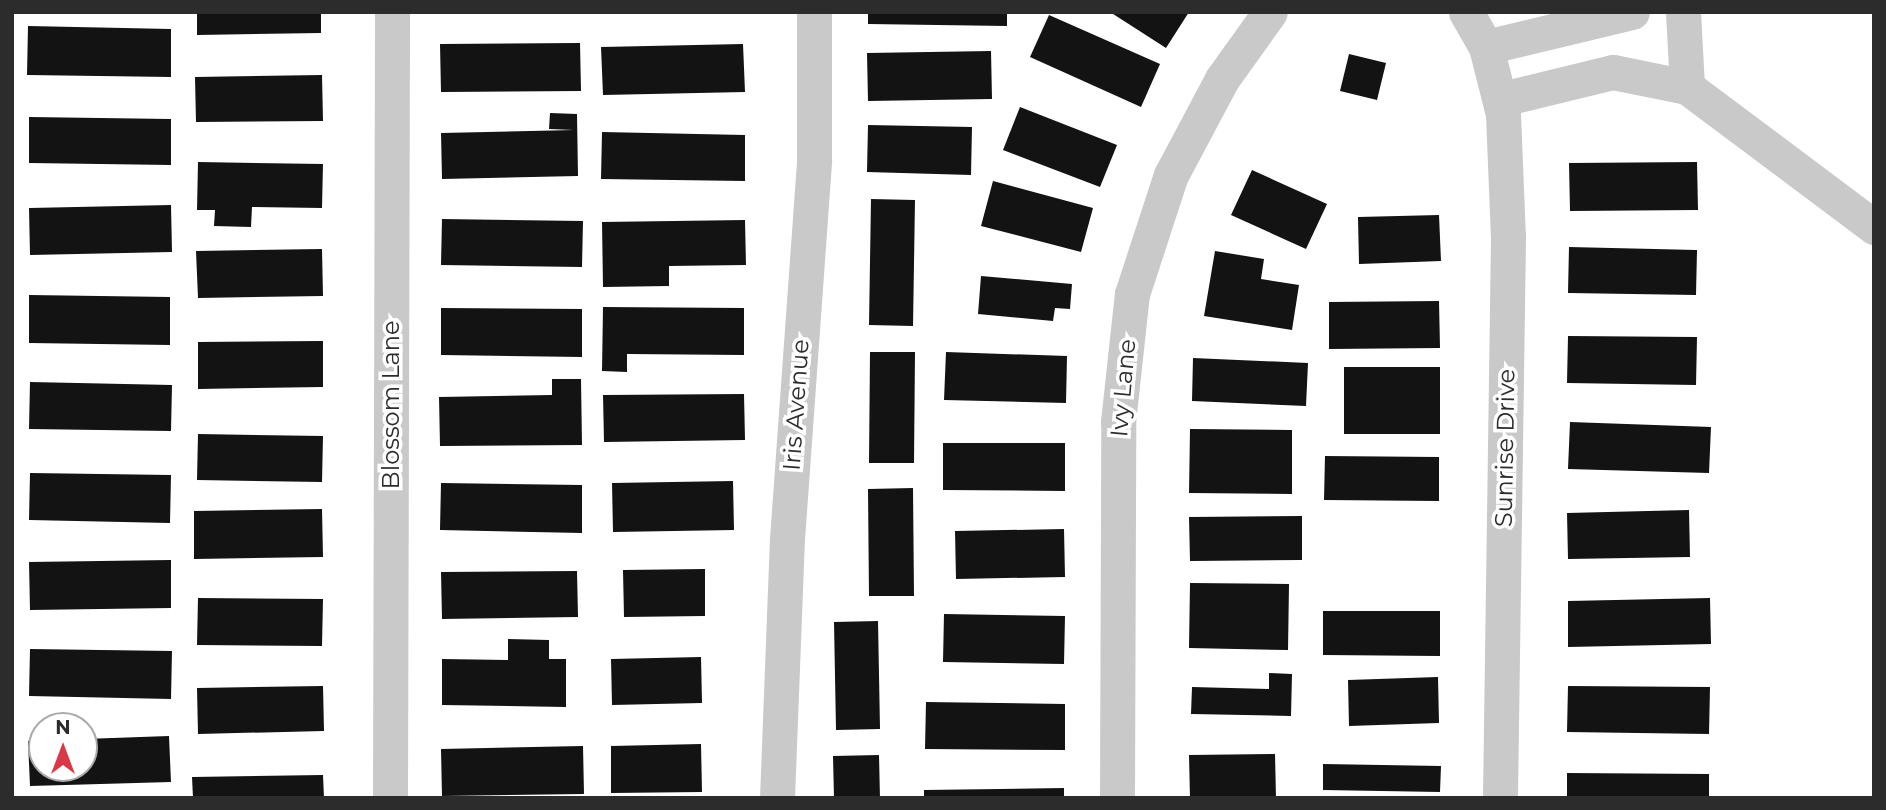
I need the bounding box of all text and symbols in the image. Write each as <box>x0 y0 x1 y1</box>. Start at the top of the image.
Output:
street label: Blossom Lane <box>377 321 405 489</box>
street label: Iris Avenue <box>777 338 815 472</box>
street label: Ivy Lane <box>1104 338 1142 438</box>
street label: Sunrise Drive <box>1489 369 1521 527</box>
north arrow <box>28 712 98 782</box>
text: N <box>55 716 71 739</box>

